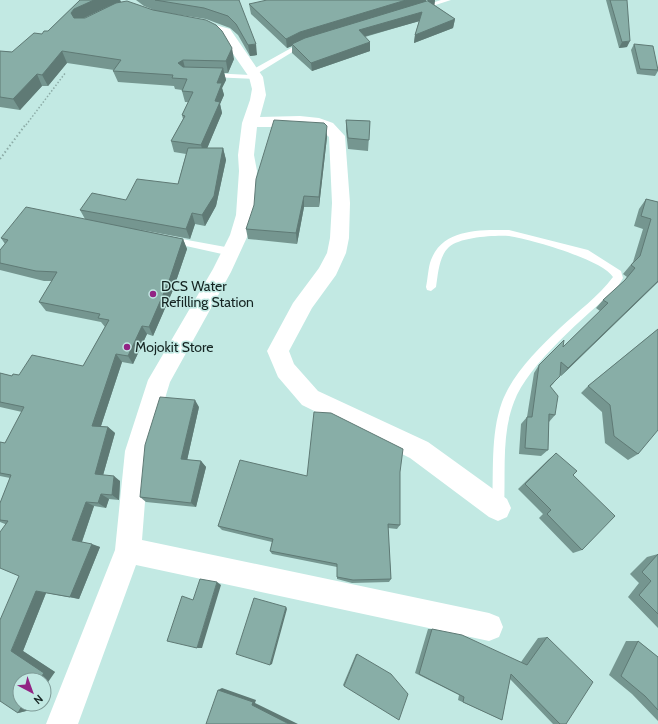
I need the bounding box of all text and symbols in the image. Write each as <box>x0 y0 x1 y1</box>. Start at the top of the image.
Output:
place label: DCS Water Refilling Station <box>161 277 254 311</box>
marker: DCS Water Refilling Station <box>148 289 158 299</box>
place label: Mojokit Store <box>135 338 213 356</box>
marker: Mojokit Store <box>122 342 132 352</box>
north arrow <box>12 672 52 712</box>
text: N <box>31 692 46 707</box>

